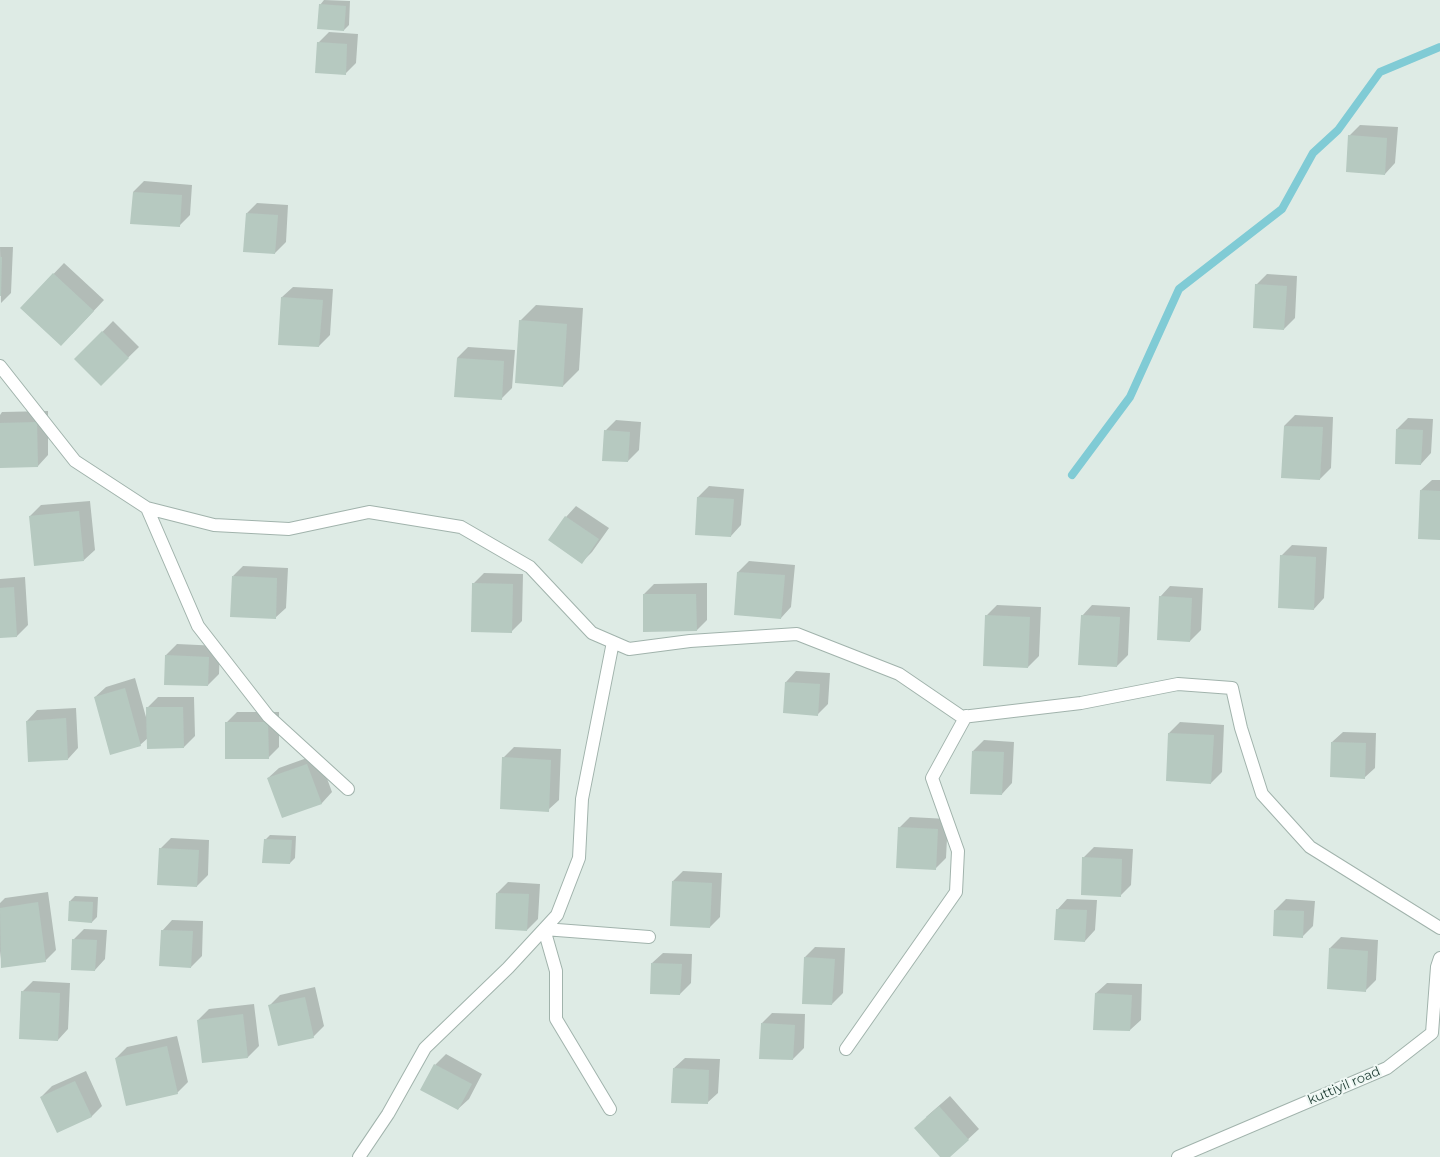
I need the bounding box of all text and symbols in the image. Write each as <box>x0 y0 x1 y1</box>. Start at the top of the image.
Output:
street label: kuttiyil road <box>1305 1064 1383 1108</box>

